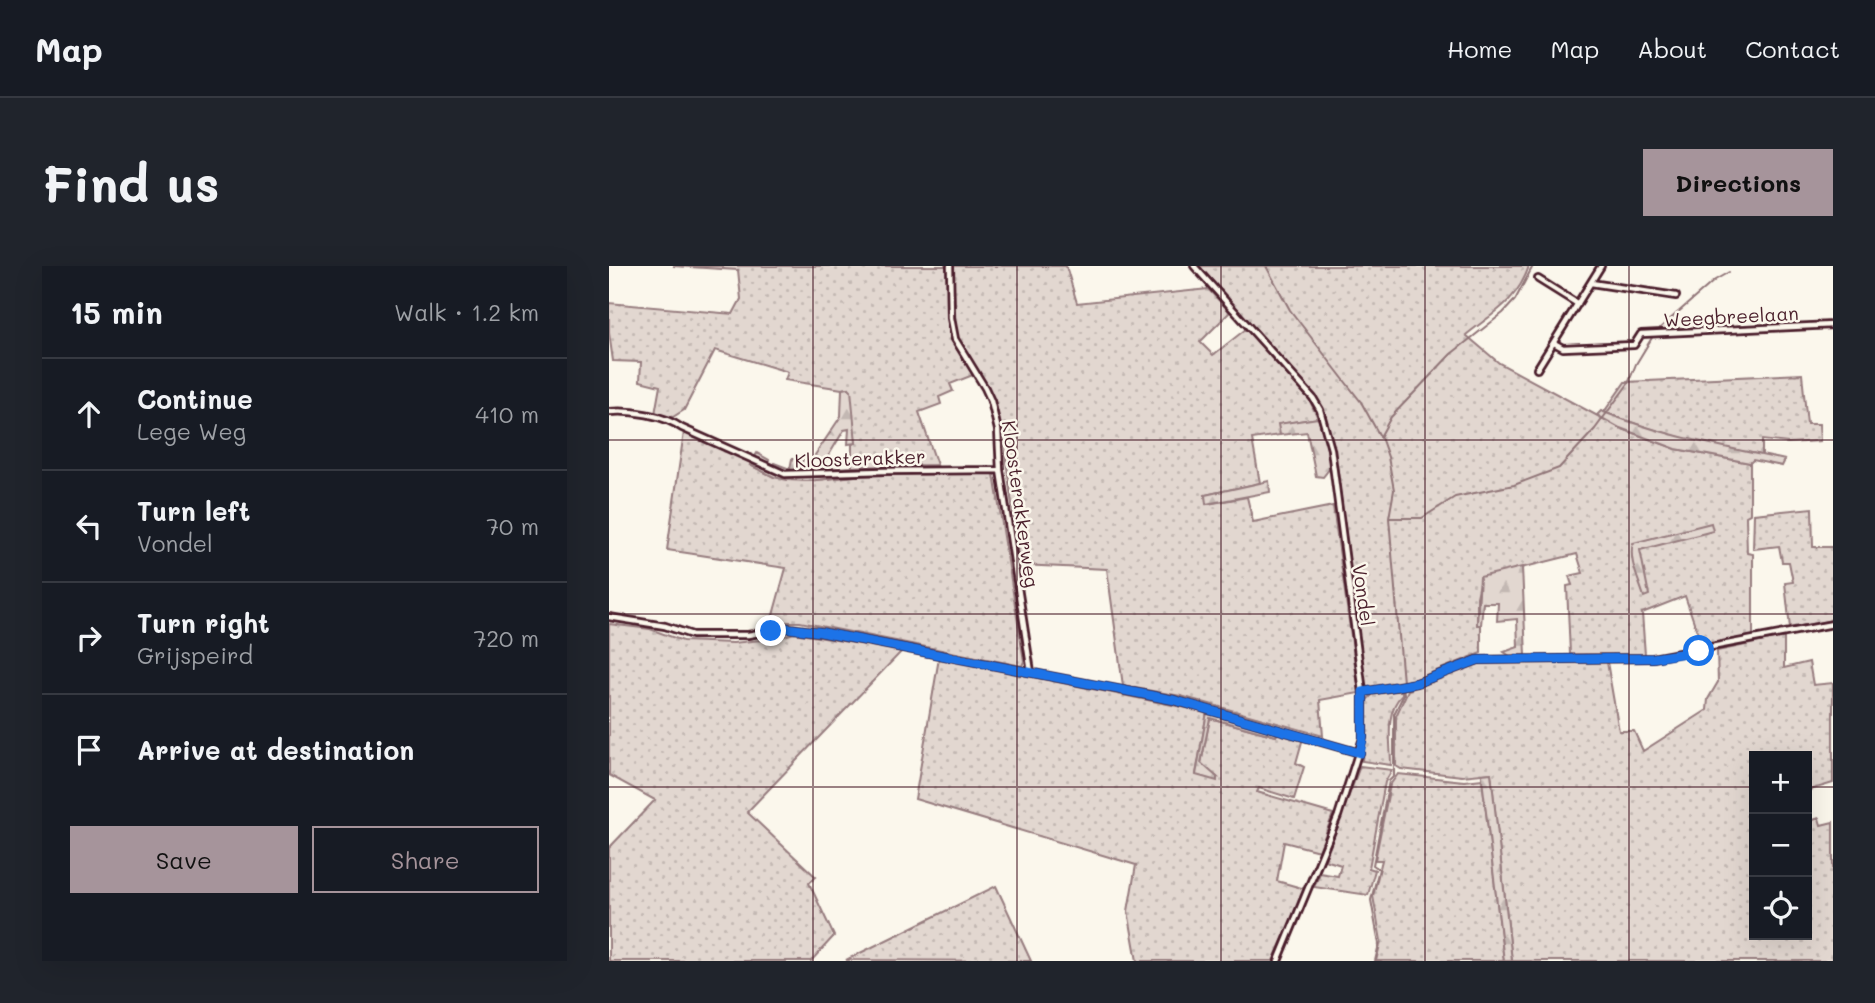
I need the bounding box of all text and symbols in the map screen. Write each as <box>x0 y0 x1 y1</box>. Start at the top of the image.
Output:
text: Map <box>35 27 103 70</box>
text: Home <box>1447 33 1512 64</box>
text: Map <box>1550 33 1599 64</box>
text: About <box>1637 33 1707 64</box>
text: Contact <box>1745 33 1840 64</box>
button: Directions <box>1643 149 1833 216</box>
text: Find us <box>42 151 220 214</box>
text: 15 min <box>70 292 163 332</box>
text: Walk · 1.2 km <box>394 297 539 327</box>
street label: Weegbreelaan <box>1663 300 1799 332</box>
text: Continue <box>137 382 253 416</box>
icon: ahead <box>70 395 108 433</box>
text: 410 m <box>475 399 539 429</box>
text: Lege Weg <box>137 416 246 446</box>
street label: Kloosterakkerweg <box>997 419 1045 589</box>
street label: Kloosterakker <box>794 443 926 473</box>
text: Turn left <box>137 494 250 528</box>
icon: left <box>70 507 108 545</box>
text: 70 m <box>486 511 539 541</box>
text: Vondel <box>137 528 213 558</box>
street label: Vondel <box>1347 562 1381 628</box>
text: Turn right <box>137 606 270 640</box>
route end <box>755 615 786 646</box>
icon: right <box>70 619 108 657</box>
text: 720 m <box>474 623 539 653</box>
route start <box>1683 635 1714 666</box>
text: Grijspeird <box>137 640 253 670</box>
icon: arrive <box>70 731 108 769</box>
text: Arrive at destination <box>137 733 414 767</box>
map controls <box>1749 751 1812 940</box>
button: + <box>1749 751 1812 814</box>
button: − <box>1749 814 1812 877</box>
button: Save <box>70 826 298 893</box>
button: Share <box>312 826 539 893</box>
button: locate <box>1749 877 1812 940</box>

